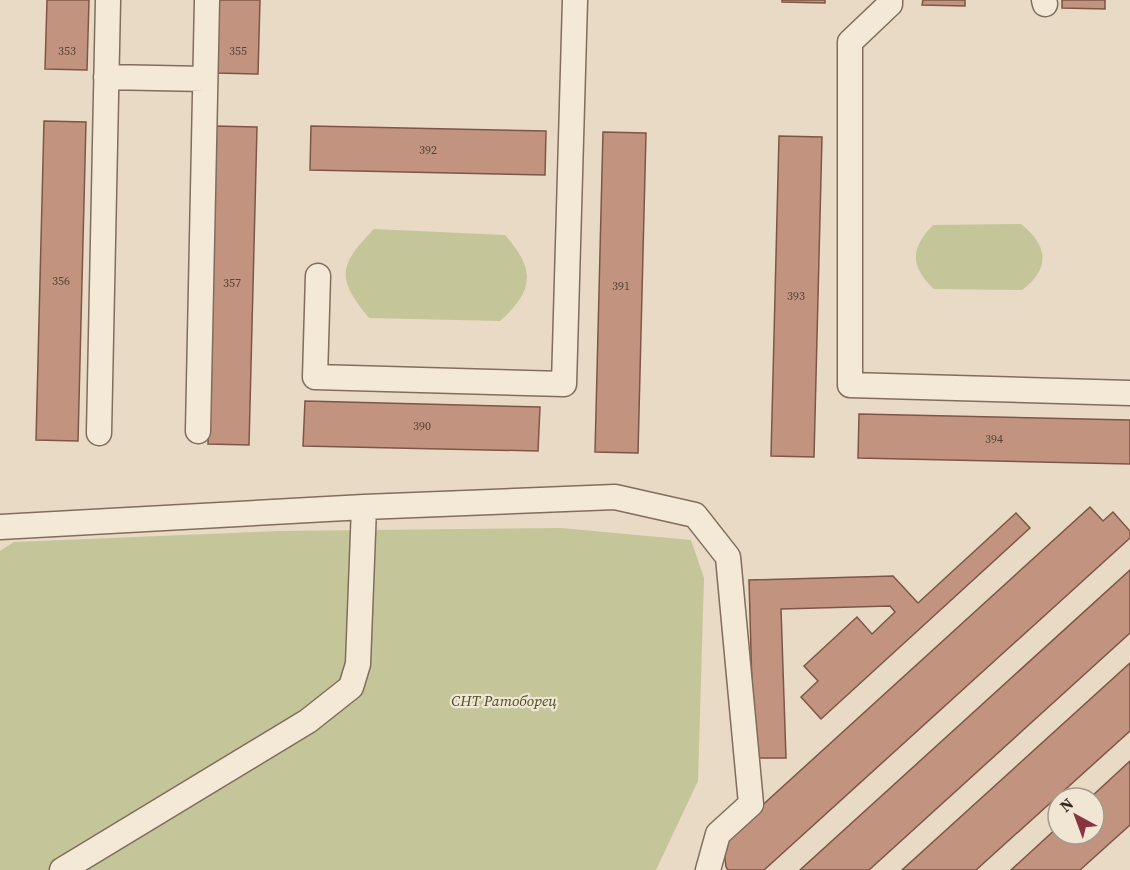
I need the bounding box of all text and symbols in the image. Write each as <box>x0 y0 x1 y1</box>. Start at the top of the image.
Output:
house number: 353 <box>58 43 76 59</box>
house number: 355 <box>229 43 247 59</box>
house number: 392 <box>419 142 437 158</box>
house number: 356 <box>52 273 70 289</box>
house number: 357 <box>223 275 241 291</box>
house number: 391 <box>612 278 630 294</box>
house number: 393 <box>787 288 805 304</box>
house number: 390 <box>413 418 431 434</box>
house number: 394 <box>985 431 1003 447</box>
park label: СНТ Ратоборец <box>451 690 557 711</box>
north arrow <box>1046 786 1106 846</box>
text: N <box>1055 792 1078 817</box>

